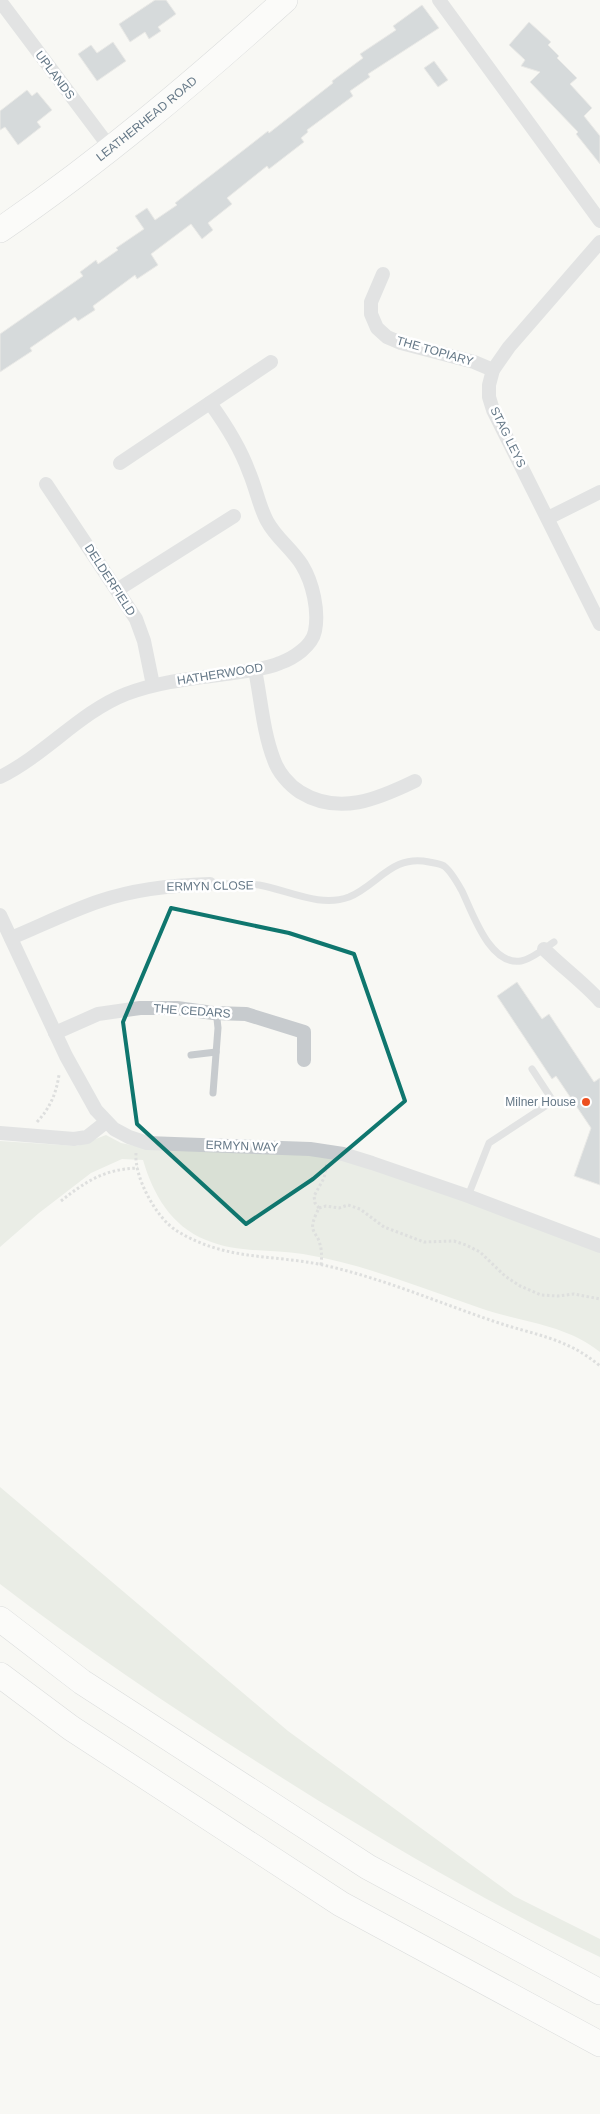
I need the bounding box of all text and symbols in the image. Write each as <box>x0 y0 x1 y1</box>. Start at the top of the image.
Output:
street label: UPLANDS <box>32 48 78 102</box>
street label: LEATHERHEAD ROAD <box>93 73 200 164</box>
street label: THE TOPIARY <box>395 333 475 369</box>
street label: STAG LEYS <box>487 404 529 470</box>
street label: DELDERFIELD <box>82 542 139 619</box>
street label: HATHERWOOD <box>176 660 264 688</box>
street label: ERMYN CLOSE <box>166 878 254 894</box>
street label: THE CEDARS <box>153 1001 231 1021</box>
place label: Milner House <box>505 1095 576 1109</box>
marker: Milner House <box>580 1096 592 1108</box>
street label: ERMYN WAY <box>205 1138 279 1154</box>

